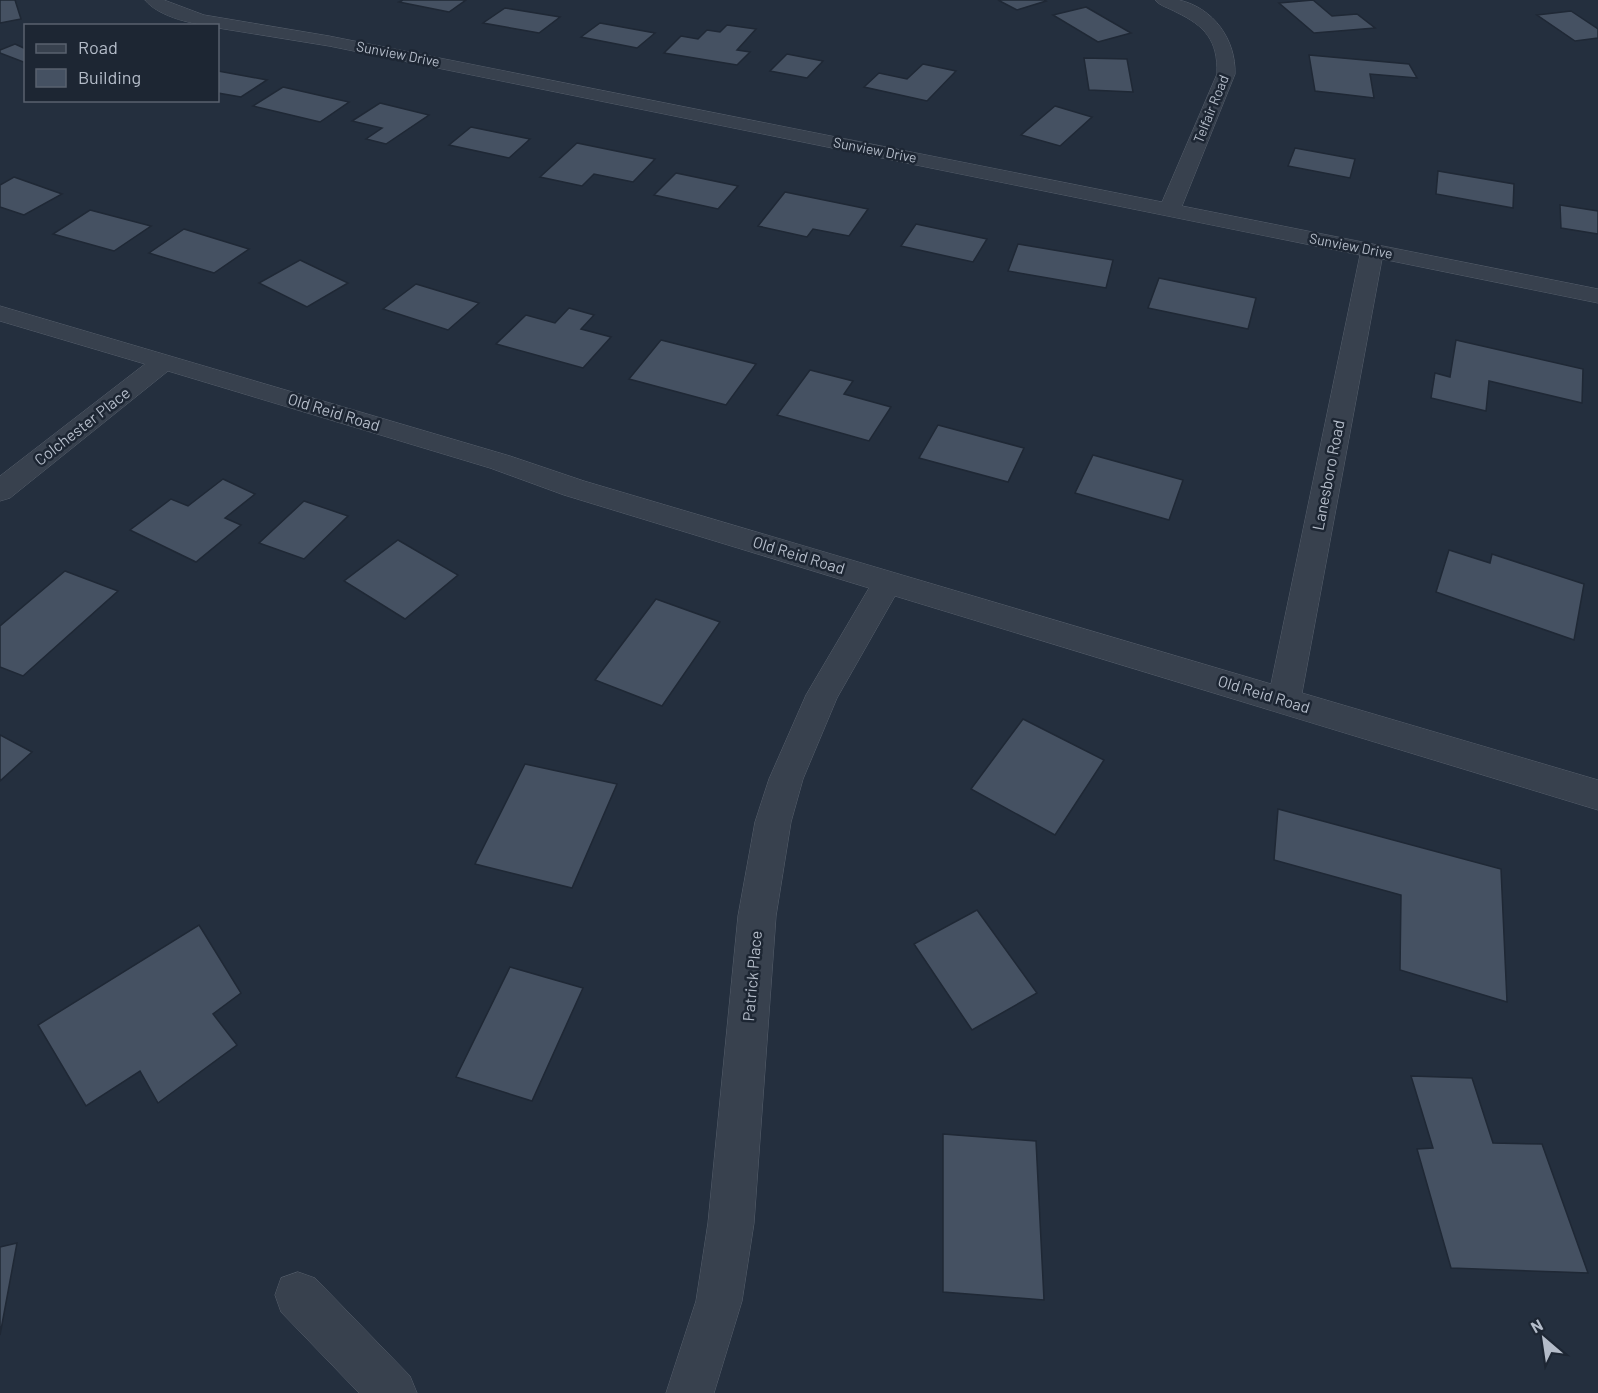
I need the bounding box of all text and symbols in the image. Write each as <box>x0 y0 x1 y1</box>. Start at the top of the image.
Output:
legend <box>24 24 219 102</box>
text: Road <box>78 36 118 58</box>
street label: Sunview Drive <box>355 37 441 70</box>
text: Building <box>78 66 141 88</box>
street label: Telfair Road <box>1189 72 1232 145</box>
street label: Sunview Drive <box>832 133 918 166</box>
street label: Sunview Drive <box>1308 229 1394 262</box>
street label: Colchester Place <box>30 382 133 469</box>
street label: Old Reid Road <box>286 389 382 435</box>
street label: Lanesboro Road <box>1307 418 1348 532</box>
street label: Old Reid Road <box>751 532 847 578</box>
street label: Old Reid Road <box>1216 671 1312 717</box>
street label: Patrick Place <box>738 930 765 1022</box>
north arrow <box>1514 1309 1574 1369</box>
text: N <box>1527 1315 1546 1336</box>

